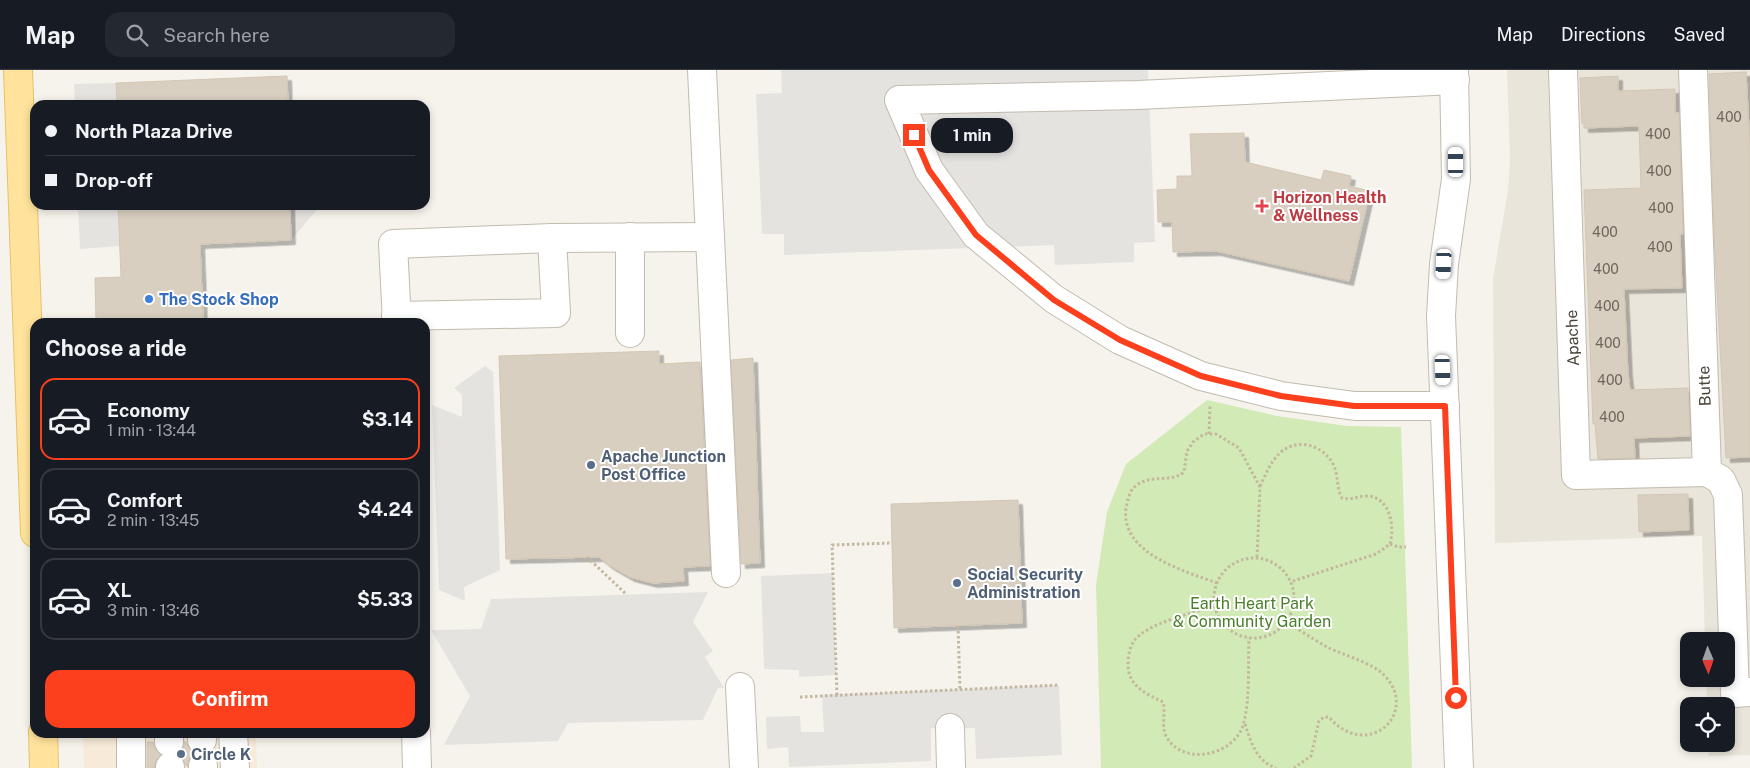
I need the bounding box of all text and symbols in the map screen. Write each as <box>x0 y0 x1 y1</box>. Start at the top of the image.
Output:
search box <box>105 12 455 57</box>
text: Map <box>25 21 75 49</box>
icon: search <box>123 21 151 49</box>
text: Search here <box>163 24 270 46</box>
text: Map <box>1496 24 1533 45</box>
text: Directions <box>1561 24 1646 45</box>
text: Saved <box>1674 24 1725 45</box>
house number: 400 <box>1716 109 1742 125</box>
callout: 1 min <box>932 118 1014 152</box>
text: North Plaza Drive <box>75 120 233 142</box>
route end <box>903 124 925 146</box>
text: 1 min <box>953 126 991 145</box>
house number: 400 <box>1645 126 1671 142</box>
car <box>1448 147 1463 177</box>
house number: 400 <box>1646 163 1672 179</box>
text: Drop-off <box>75 169 152 191</box>
place label: Horizon Health & Wellness <box>1273 188 1386 225</box>
marker: Horizon Health & Wellness <box>1255 199 1269 213</box>
house number: 400 <box>1648 200 1674 216</box>
house number: 400 <box>1592 224 1618 240</box>
house number: 400 <box>1647 239 1673 255</box>
car <box>1435 249 1452 279</box>
house number: 400 <box>1593 261 1619 277</box>
place label: The Stock Shop <box>159 290 279 309</box>
marker: The Stock Shop <box>143 293 155 305</box>
house number: 400 <box>1594 298 1620 314</box>
street label: Apache <box>1562 309 1583 367</box>
text: Choose a ride <box>45 335 187 361</box>
house number: 400 <box>1595 335 1621 351</box>
car <box>1434 355 1451 385</box>
street label: Butte <box>1694 365 1715 407</box>
house number: 400 <box>1597 372 1623 388</box>
icon: car <box>47 397 92 442</box>
text: Economy <box>107 399 190 421</box>
text: $3.14 <box>362 408 413 430</box>
house number: 400 <box>1599 409 1625 425</box>
text: 1 min · 13:44 <box>107 421 196 440</box>
place label: Apache Junction Post Office <box>601 447 726 484</box>
marker: Apache Junction Post Office <box>585 459 597 471</box>
icon: car <box>47 487 92 532</box>
text: Comfort <box>107 489 183 511</box>
text: $4.24 <box>358 498 413 520</box>
text: 2 min · 13:45 <box>107 511 199 530</box>
place label: Social Security Administration <box>967 565 1083 602</box>
icon: car <box>47 577 92 622</box>
marker: Social Security Administration <box>951 577 963 589</box>
text: XL <box>107 579 132 601</box>
text: $5.33 <box>357 588 413 610</box>
park label: Earth Heart Park & Community Garden <box>1173 594 1331 631</box>
text: 3 min · 13:46 <box>107 601 200 620</box>
north arrow <box>1680 632 1735 688</box>
map controls <box>1680 632 1735 752</box>
button: Confirm <box>45 670 415 728</box>
route start <box>1445 687 1467 709</box>
button: locate <box>1680 697 1735 752</box>
place label: Circle K <box>191 745 252 764</box>
marker: Circle K <box>175 748 187 760</box>

